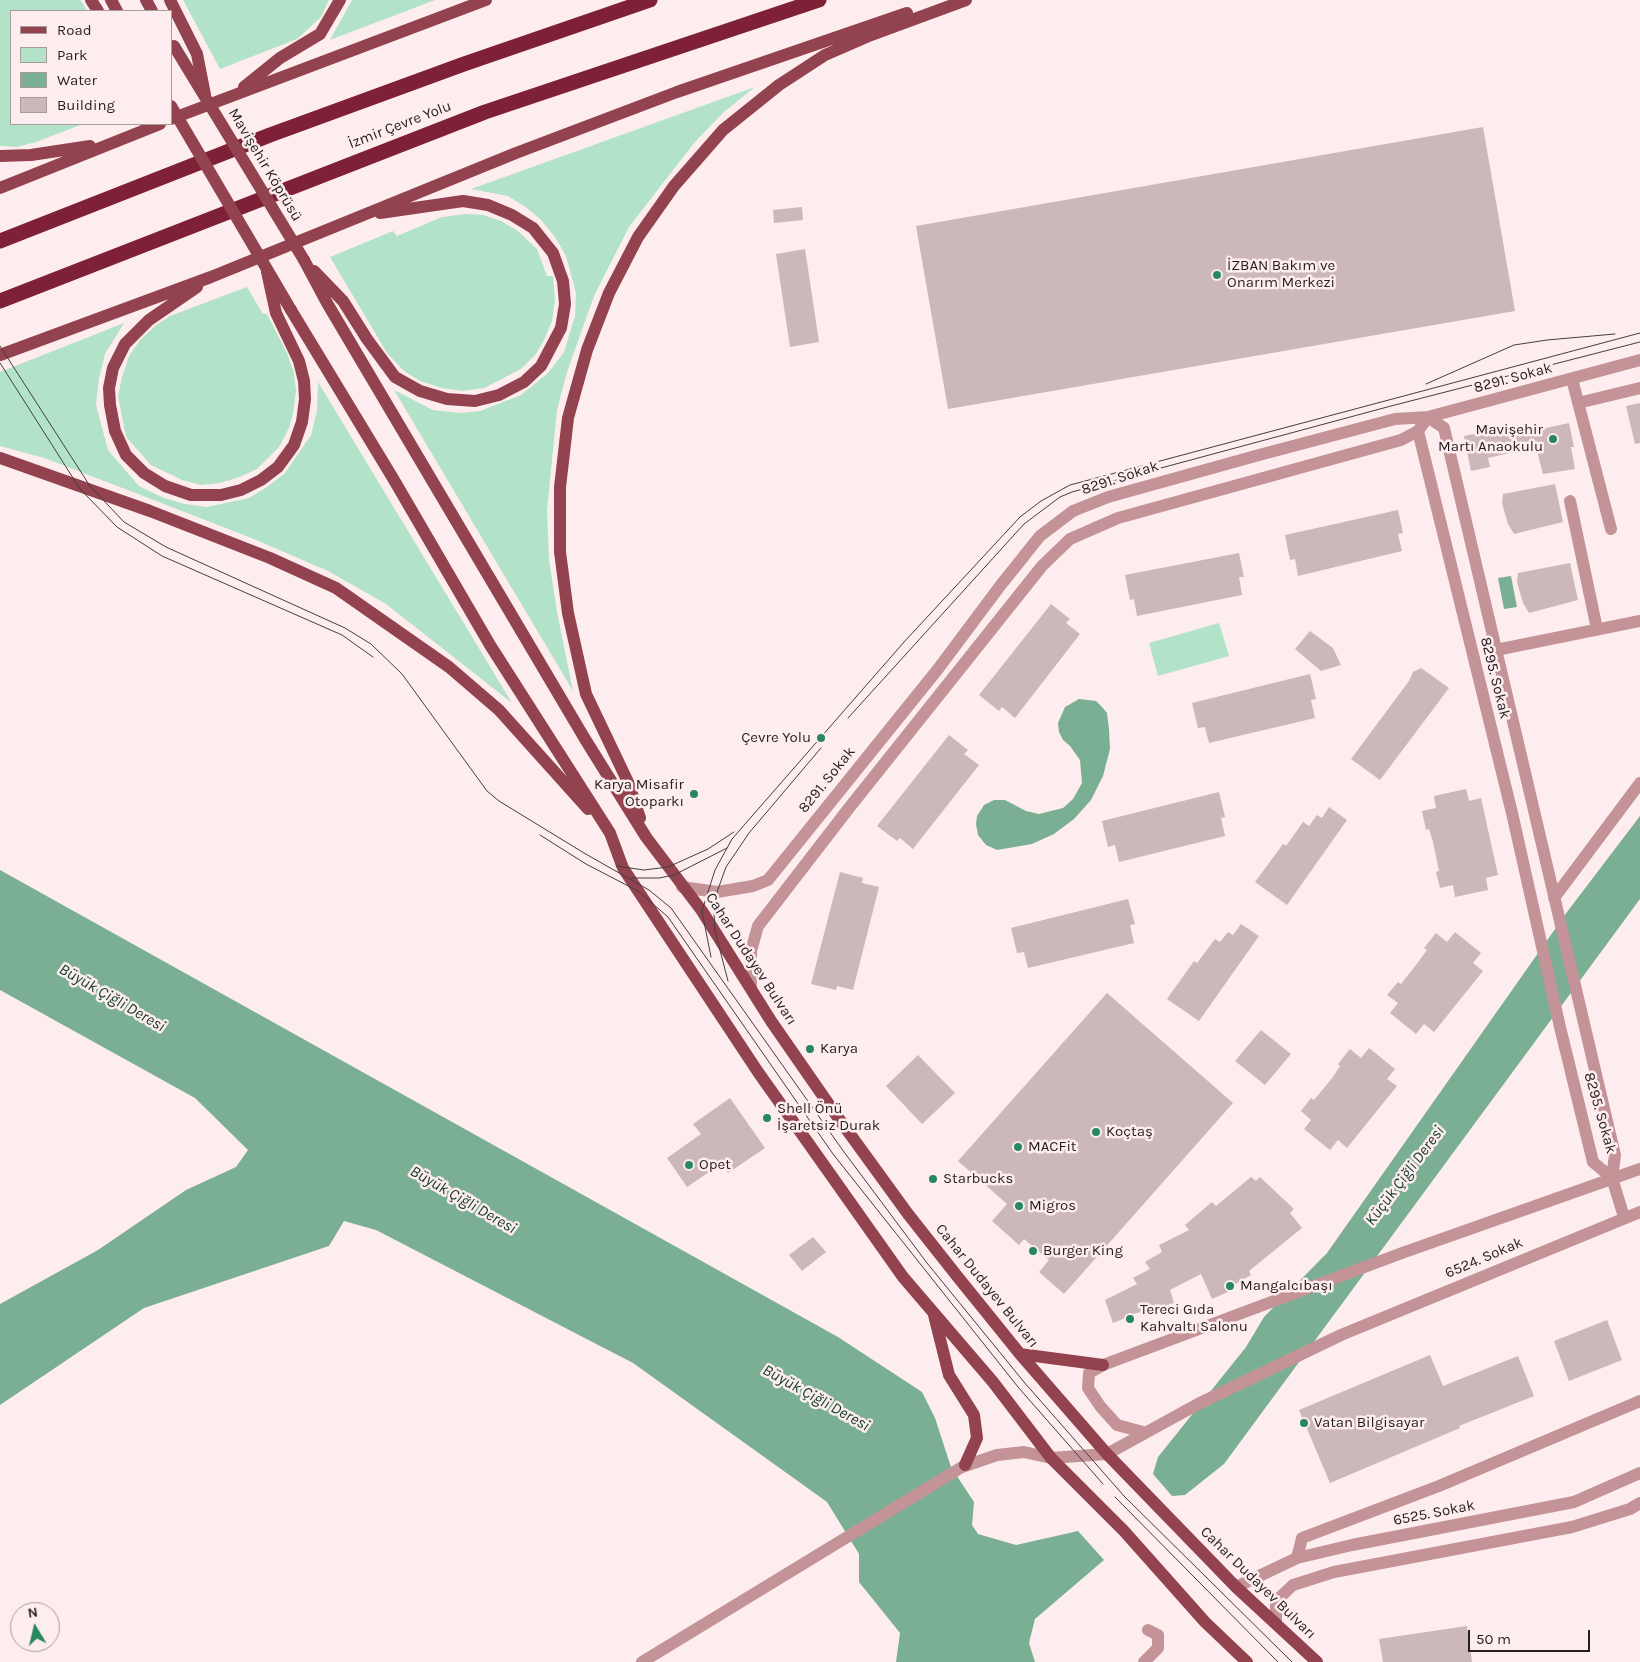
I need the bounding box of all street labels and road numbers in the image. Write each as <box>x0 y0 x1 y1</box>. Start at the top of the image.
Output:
street label: İzmir Çevre Yolu <box>346 97 454 153</box>
street label: Mavişehir Köprüsü <box>224 105 306 225</box>
street label: 8291. Sokak <box>1472 359 1554 397</box>
street label: 8291. Sokak <box>1079 457 1161 499</box>
street label: 8295. Sokak <box>1476 635 1514 721</box>
street label: 8291. Sokak <box>795 743 859 817</box>
street label: Cahar Dudayev Bulvarı <box>702 890 800 1028</box>
street label: 8295. Sokak <box>1580 1070 1620 1156</box>
street label: Cahar Dudayev Bulvarı <box>932 1221 1042 1351</box>
street label: 6524. Sokak <box>1442 1234 1526 1282</box>
street label: 6525. Sokak <box>1392 1496 1476 1530</box>
street label: Cahar Dudayev Bulvarı <box>1196 1523 1320 1643</box>

